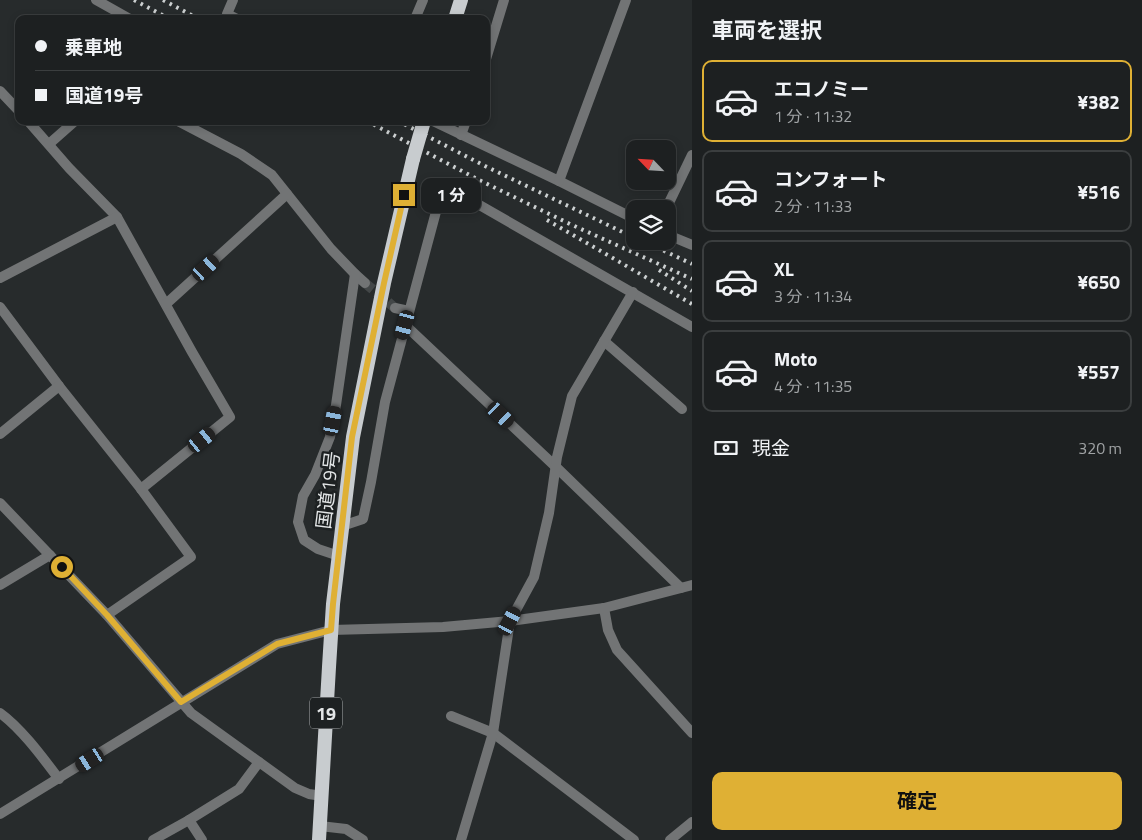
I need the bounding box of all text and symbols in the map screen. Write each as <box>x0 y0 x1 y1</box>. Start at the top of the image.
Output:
text: 車両を選択 <box>712 13 822 47</box>
text: 乗車地 <box>65 32 122 61</box>
text: エコノミー <box>774 74 869 103</box>
icon: car <box>714 79 759 124</box>
text: 国道19号 <box>65 80 143 109</box>
text: ¥382 <box>1077 87 1120 116</box>
text: 1 分 · 11:32 <box>774 104 852 128</box>
north arrow <box>626 140 676 190</box>
map controls <box>626 140 676 250</box>
text: コンフォート <box>774 164 887 193</box>
icon: car <box>714 169 759 214</box>
text: ¥516 <box>1077 177 1120 206</box>
callout: 1 分 <box>422 178 482 212</box>
text: 1 分 <box>437 183 465 207</box>
route end <box>393 184 415 206</box>
text: 2 分 · 11:33 <box>774 194 852 218</box>
button: layers <box>626 200 676 250</box>
car <box>189 252 222 284</box>
text: XL <box>774 254 794 283</box>
icon: car <box>714 259 759 304</box>
text: ¥650 <box>1077 267 1120 296</box>
text: 3 分 · 11:34 <box>774 284 852 308</box>
car <box>393 309 416 341</box>
text: Moto <box>774 344 817 373</box>
icon: car <box>714 349 759 394</box>
text: ¥557 <box>1077 357 1120 386</box>
text: 4 分 · 11:35 <box>774 374 852 398</box>
car <box>484 399 517 431</box>
car <box>322 405 343 437</box>
car <box>185 425 218 455</box>
text: 現金 <box>752 433 790 462</box>
icon: cash <box>712 434 740 462</box>
text: 320 m <box>1078 436 1122 460</box>
street label: 国道19号 <box>308 449 346 531</box>
route start <box>51 556 73 578</box>
car <box>496 604 523 638</box>
road number: 19 <box>310 698 342 728</box>
car <box>73 746 106 774</box>
button: 確定 <box>712 772 1122 830</box>

